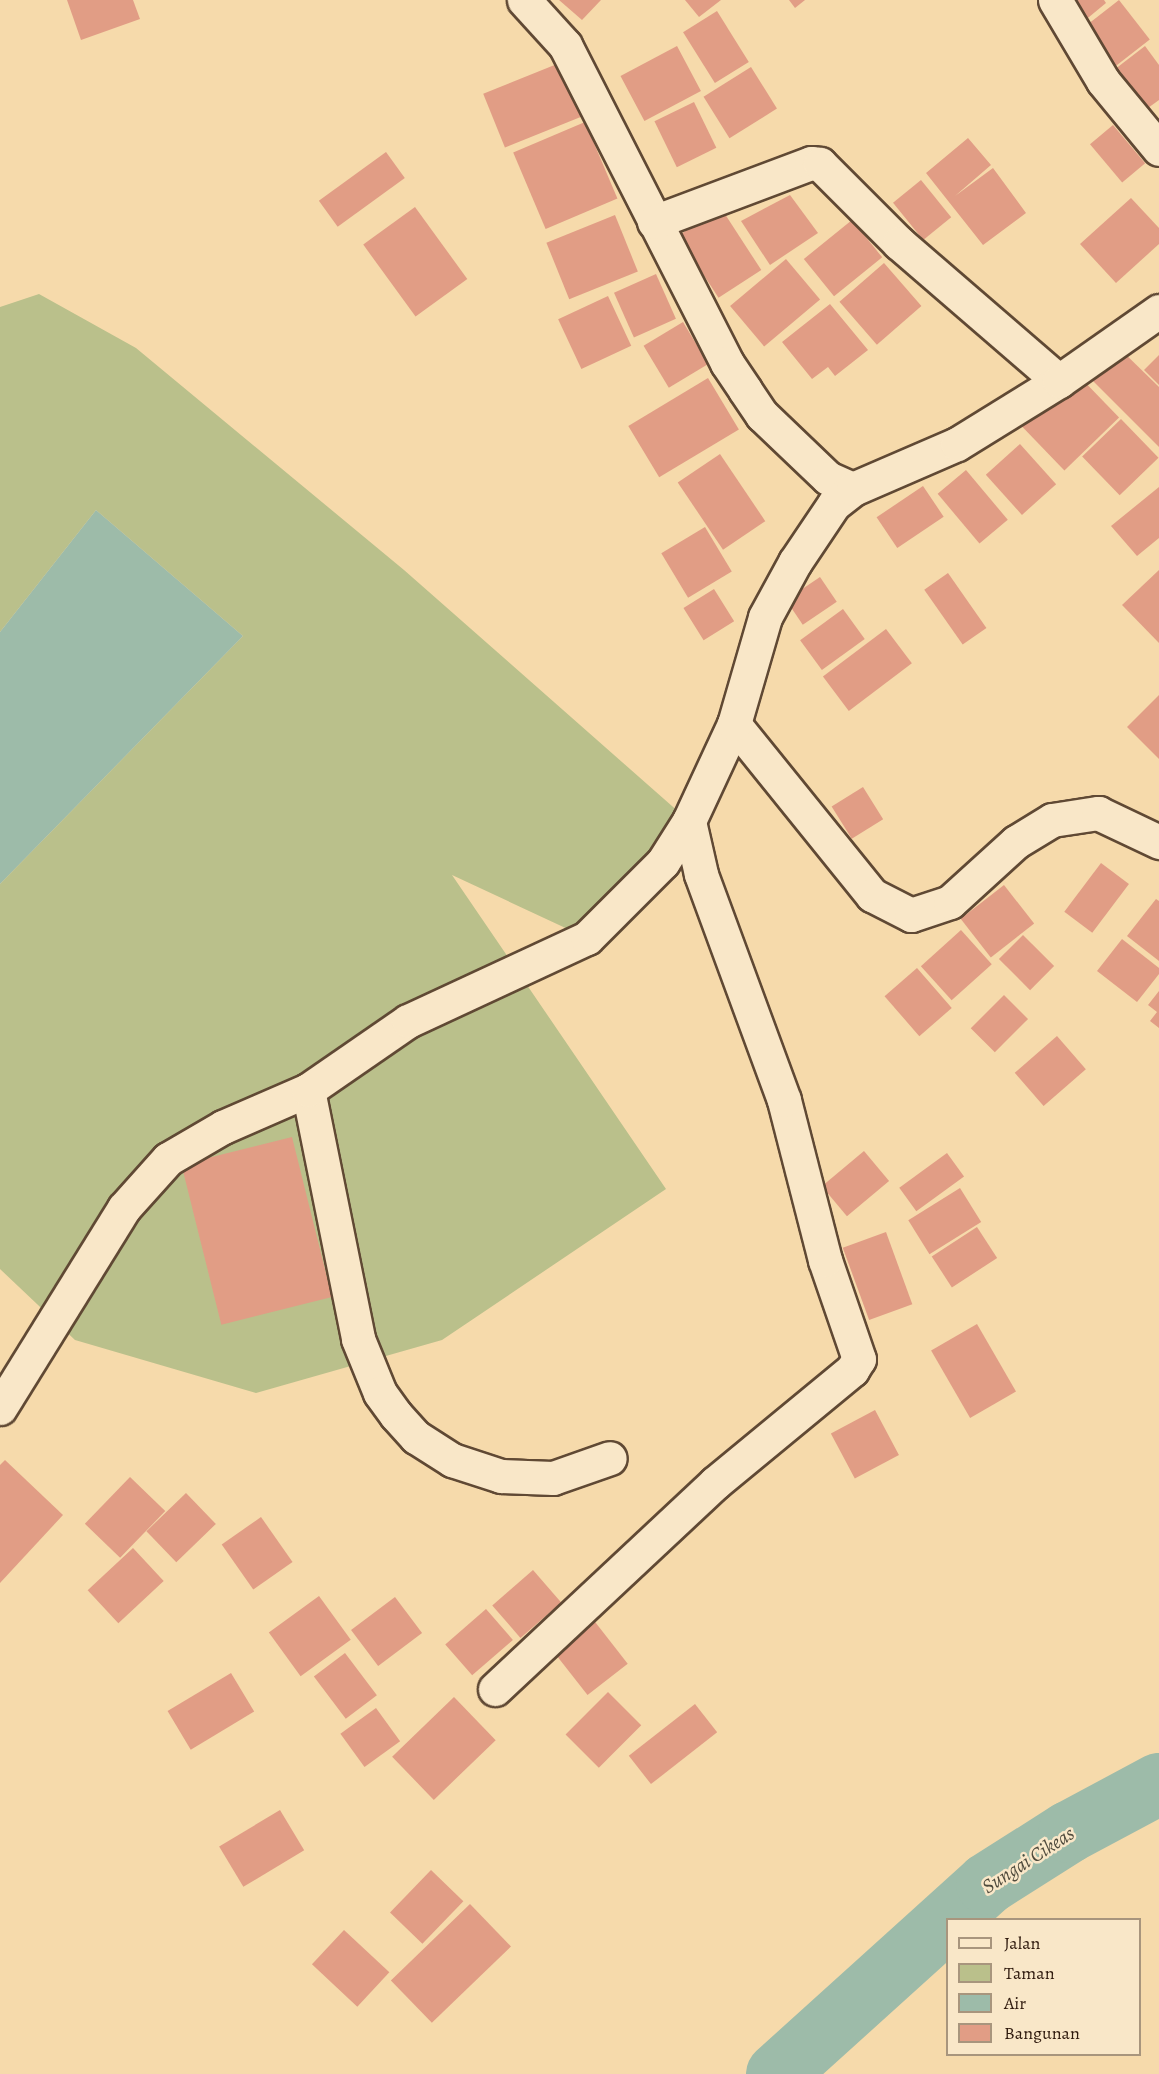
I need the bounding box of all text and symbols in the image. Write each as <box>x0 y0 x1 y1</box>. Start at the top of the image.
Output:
water label: Sungai Cikeas <box>977 1821 1079 1899</box>
legend <box>946 1918 1141 2056</box>
text: Jalan <box>1004 1931 1040 1955</box>
text: Taman <box>1004 1961 1055 1985</box>
text: Air <box>1004 1991 1026 2015</box>
text: Bangunan <box>1004 2021 1080 2045</box>

